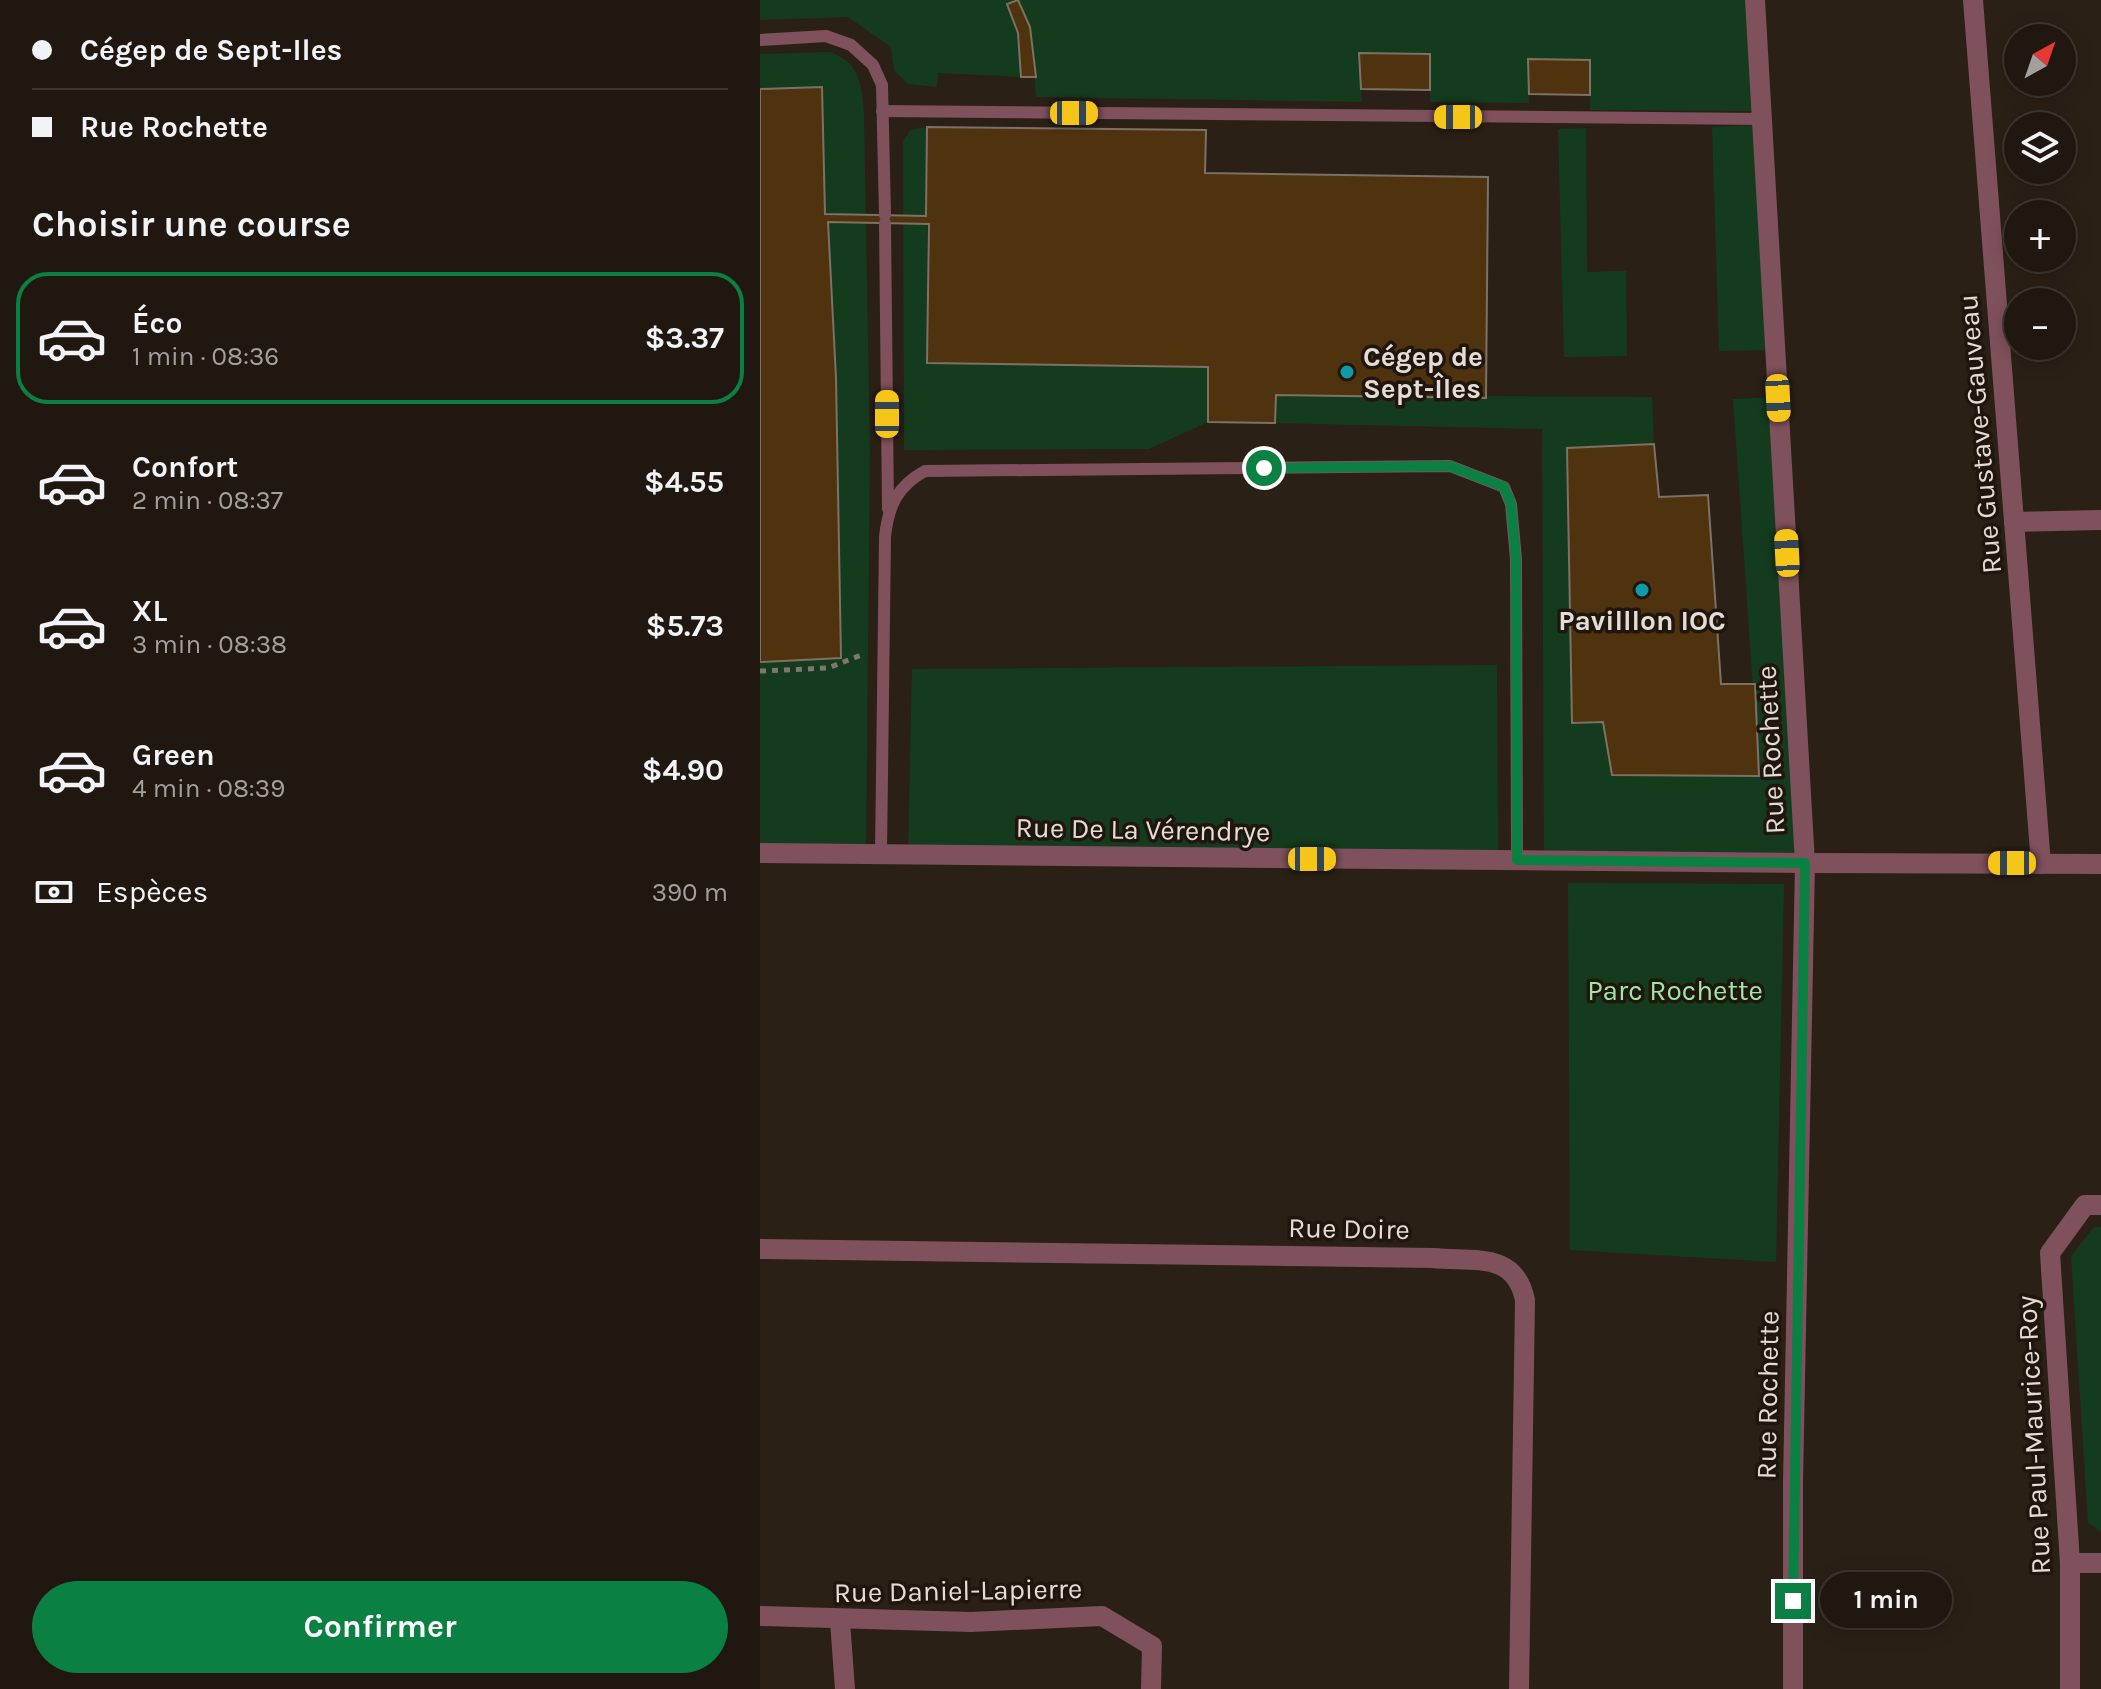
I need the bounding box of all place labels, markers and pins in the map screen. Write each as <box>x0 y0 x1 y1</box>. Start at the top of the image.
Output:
place label: Cégep de Sept-Îles <box>1363 340 1483 405</box>
marker: Cégep de Sept-Îles <box>1338 363 1356 381</box>
marker: Pavilllon IOC <box>1633 581 1651 599</box>
place label: Pavilllon IOC <box>1558 604 1726 637</box>

